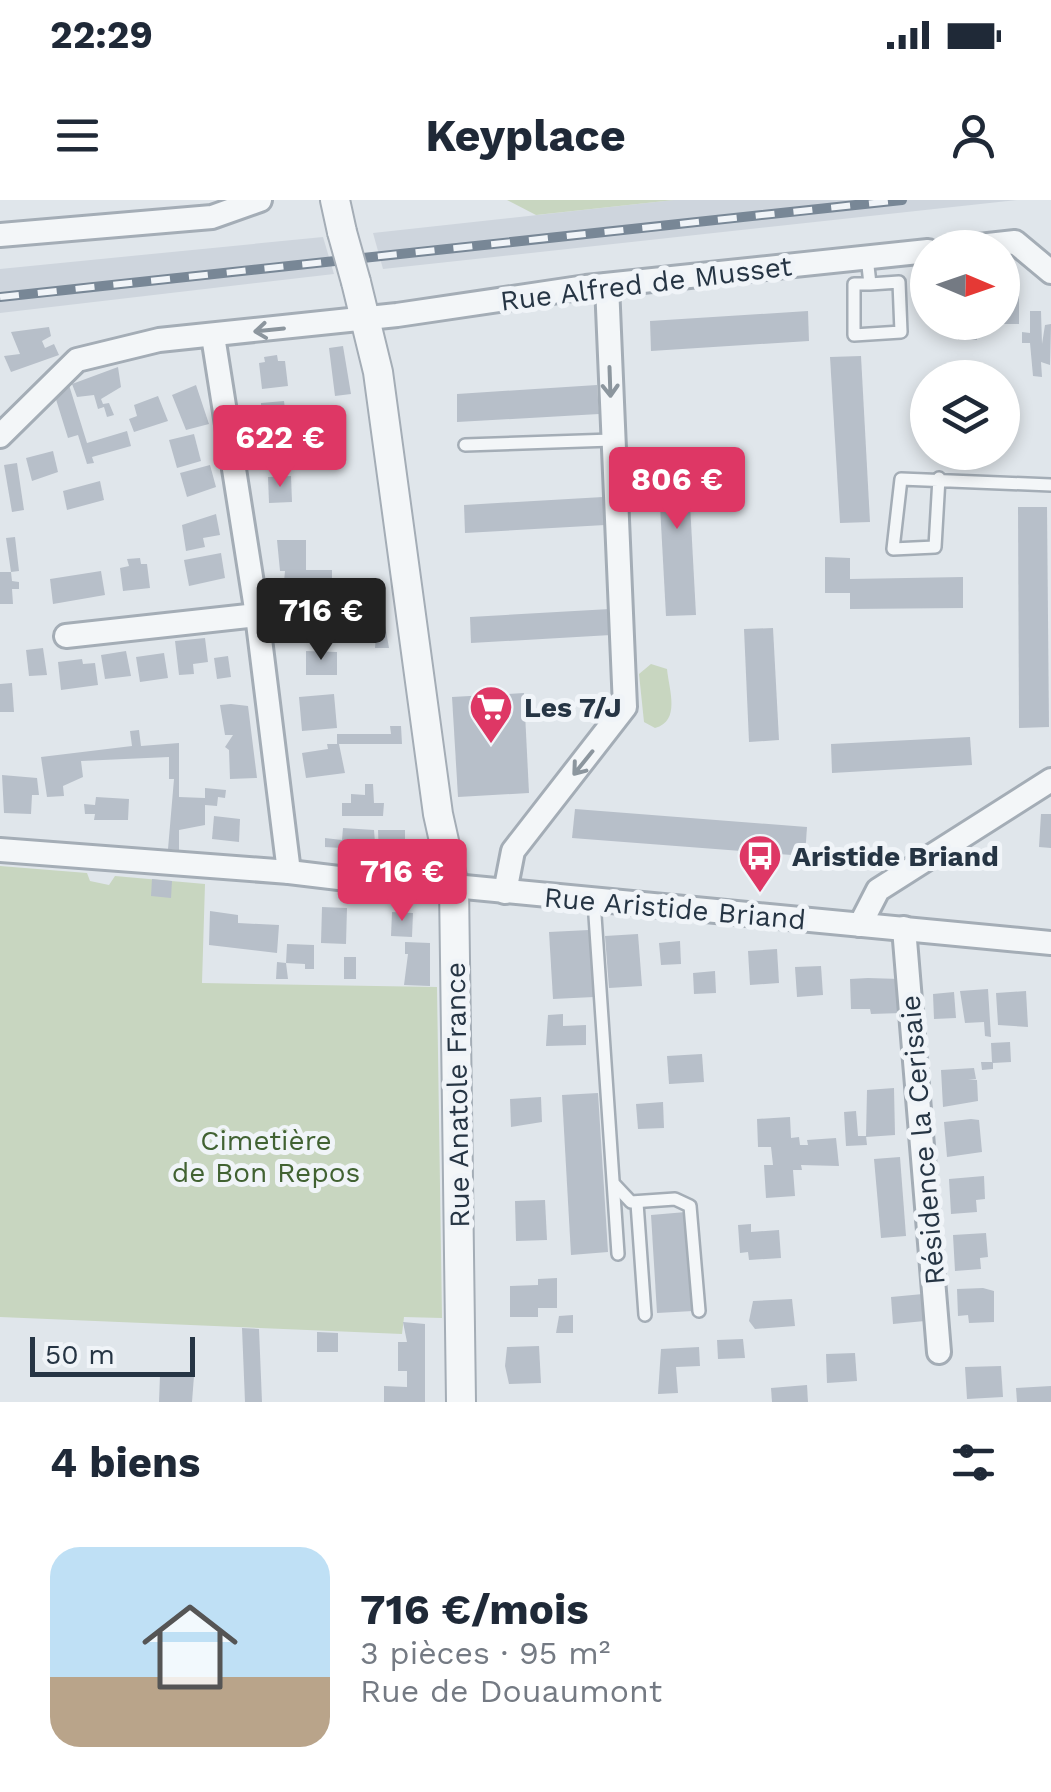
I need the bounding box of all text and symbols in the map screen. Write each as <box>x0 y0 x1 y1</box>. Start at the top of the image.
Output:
text: 22:29 <box>50 13 153 57</box>
icon: menu <box>50 108 105 163</box>
icon: person <box>946 108 1001 163</box>
text: Keyplace <box>425 109 626 162</box>
north arrow <box>910 230 1020 340</box>
map controls <box>910 230 1020 470</box>
street label: Rue Alfred de Musset <box>498 249 794 318</box>
one-way arrow <box>253 320 286 339</box>
button: layers <box>910 360 1020 470</box>
one-way arrow <box>601 366 620 398</box>
pin: 622 € <box>210 405 350 490</box>
text: 622 € <box>235 418 325 456</box>
pin: 806 € <box>607 447 747 532</box>
text: 806 € <box>631 460 723 498</box>
pin: 716 € <box>251 578 391 663</box>
text: 716 € <box>279 591 363 629</box>
supermarket icon: Les 7/J <box>468 684 514 745</box>
place label: Les 7/J <box>524 691 622 724</box>
one-way arrow <box>572 749 594 775</box>
bus stop icon: Aristide Briand <box>737 833 783 894</box>
pin: 716 € <box>332 839 472 924</box>
place label: Aristide Briand <box>792 840 999 873</box>
text: 716 € <box>360 852 444 890</box>
street label: Rue Aristide Briand <box>543 881 807 936</box>
street label: Rue Anatole France <box>439 962 476 1228</box>
street label: Résidence la Cerisaie <box>893 994 952 1286</box>
park label: Cimetière de Bon Repos <box>172 1124 360 1189</box>
scale bar <box>30 1332 195 1376</box>
text: 50 m <box>45 1338 115 1371</box>
icon: filters <box>946 1435 1001 1490</box>
text: 4 biens <box>50 1438 200 1487</box>
text: 716 €/mois <box>360 1585 589 1634</box>
icon: home <box>130 1587 250 1707</box>
text: 3 pièces · 95 m² <box>360 1634 610 1672</box>
text: Rue de Douaumont <box>360 1672 662 1710</box>

